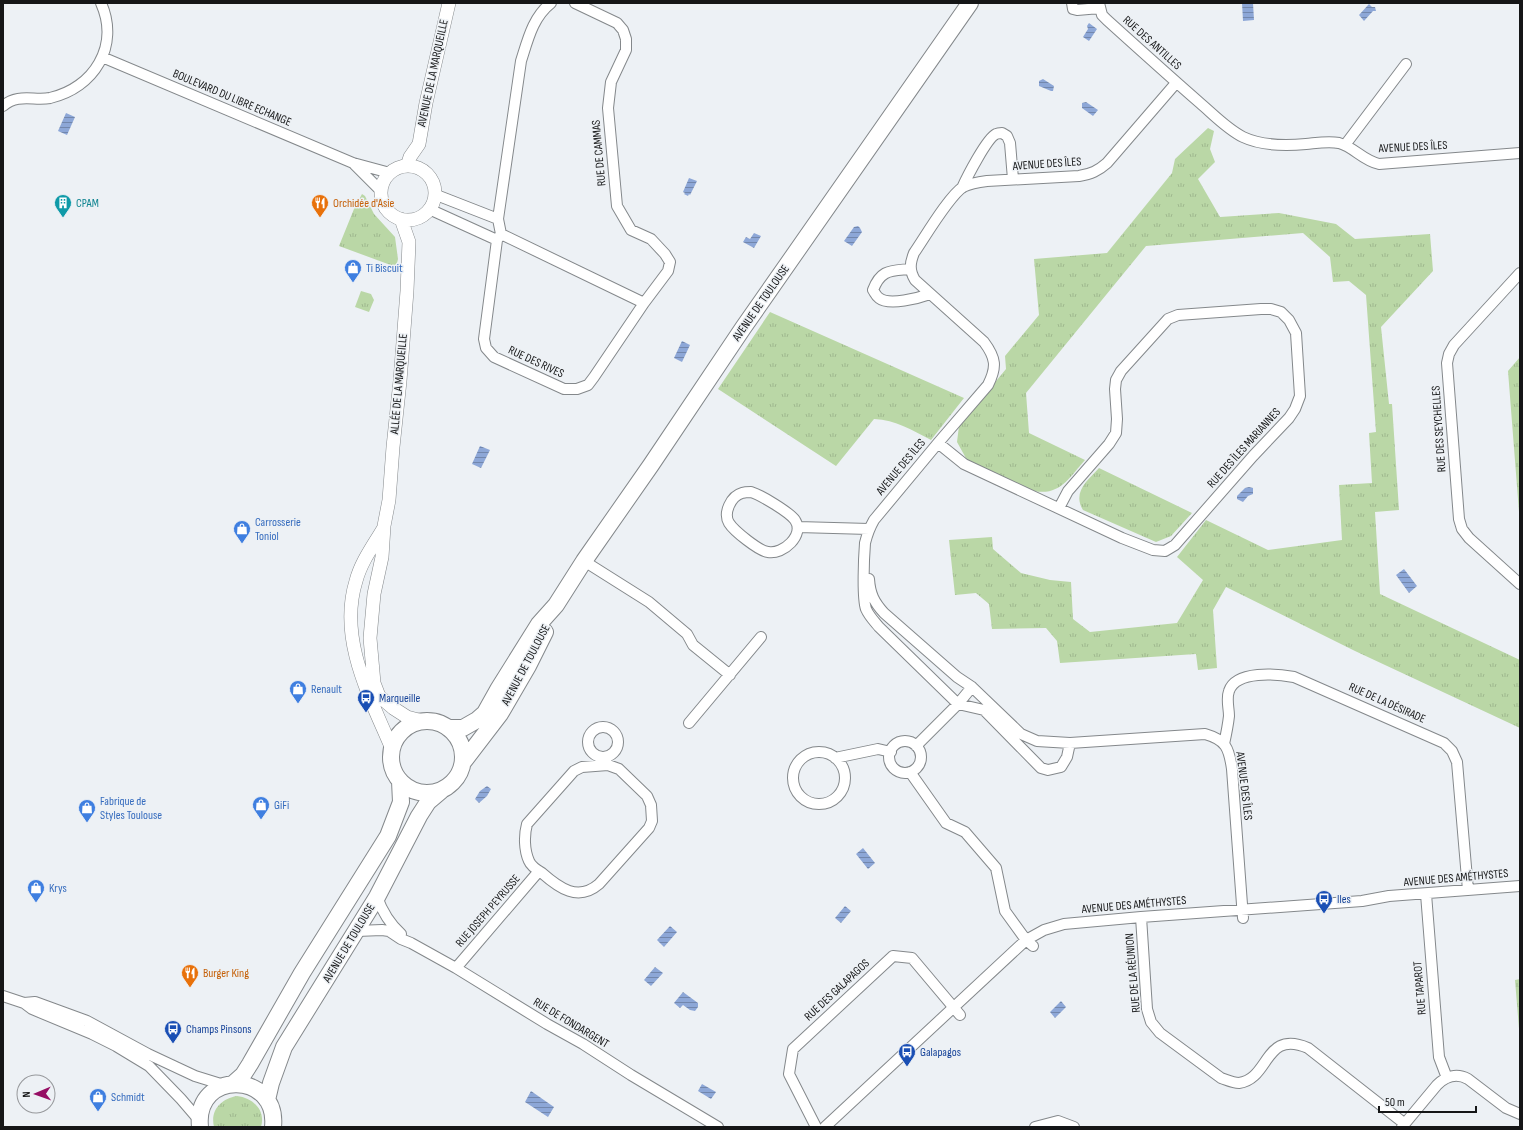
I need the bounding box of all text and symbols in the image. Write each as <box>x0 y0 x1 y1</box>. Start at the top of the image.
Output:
street label: RUE DES ANTILLES <box>1120 13 1184 73</box>
street label: AVENUE DE LA MARQUEILLE <box>414 18 452 129</box>
street label: BOULEVARD DU LIBRE ECHANGE <box>170 66 294 130</box>
street label: RUE DE CAMMAS <box>589 119 609 187</box>
street label: AVENUE DES ÎLES <box>1377 138 1448 156</box>
street label: AVENUE DES ÎLES <box>1011 154 1082 174</box>
building icon: CPAM <box>53 193 73 218</box>
restaurant icon: Orchidée d'Asie <box>310 193 330 218</box>
place label: CPAM <box>76 196 99 211</box>
place label: Orchidée d'Asie <box>333 196 394 211</box>
shop icon: Ti Biscuit <box>343 258 363 283</box>
place label: Ti Biscuit <box>366 261 403 276</box>
street label: AVENUE DE TOULOUSE <box>729 262 793 345</box>
street label: ALLÉE DE LA MARQUEILLE <box>387 333 411 436</box>
street label: RUE DES RIVES <box>506 343 566 381</box>
street label: RUE DES SEYCHELLES <box>1428 385 1450 473</box>
street label: RUE DES ÎLES MARIANNES <box>1204 405 1284 491</box>
street label: AVENUE DES ÎLES <box>872 436 929 499</box>
place label: Carrosserie Toniol <box>255 515 301 544</box>
shop icon: Carrosserie Toniol <box>232 519 252 544</box>
street label: AVENUE DE TOULOUSE <box>498 622 554 709</box>
shop icon: Renault <box>288 679 308 704</box>
street label: RUE DE LA DÉSIRADE <box>1346 679 1428 727</box>
place label: Renault <box>311 682 342 697</box>
bus stop icon: Marqueille <box>356 688 376 713</box>
place label: Marqueille <box>379 691 421 706</box>
street label: AVENUE DES ÎLES <box>1232 750 1256 821</box>
place label: Fabrique de Styles Toulouse <box>100 794 162 823</box>
shop icon: GiFi <box>251 795 271 820</box>
shop icon: Fabrique de Styles Toulouse <box>77 798 97 823</box>
place label: GiFi <box>274 798 289 813</box>
street label: AVENUE DES AMÉTHYSTES <box>1402 866 1509 890</box>
street label: RUE JOSEPH PEYRUSSE <box>452 872 524 950</box>
shop icon: Krys <box>26 878 46 903</box>
place label: Krys <box>49 881 67 896</box>
bus stop icon: Iles <box>1314 889 1334 914</box>
place label: Iles <box>1337 892 1351 907</box>
street label: AVENUE DES AMÉTHYSTES <box>1080 893 1187 917</box>
street label: AVENUE DE TOULOUSE <box>319 901 379 986</box>
street label: RUE DE LA RÉUNION <box>1122 933 1144 1013</box>
street label: RUE DES GALAPAGOS <box>801 956 873 1024</box>
street label: RUE TAPAROT <box>1410 960 1430 1015</box>
restaurant icon: Burger King <box>180 963 200 988</box>
place label: Burger King <box>203 966 249 981</box>
street label: RUE DE FONDARGENT <box>530 994 612 1052</box>
bus stop icon: Champs Pinsons <box>163 1019 183 1044</box>
place label: Champs Pinsons <box>186 1022 252 1037</box>
bus stop icon: Galapagos <box>897 1042 917 1067</box>
place label: Galapagos <box>920 1045 961 1060</box>
north arrow <box>16 1074 56 1114</box>
shop icon: Schmidt <box>88 1087 108 1112</box>
scale bar <box>1379 1088 1476 1114</box>
place label: Schmidt <box>111 1090 145 1105</box>
text: N <box>20 1091 33 1097</box>
text: 50 m <box>1385 1095 1405 1110</box>

